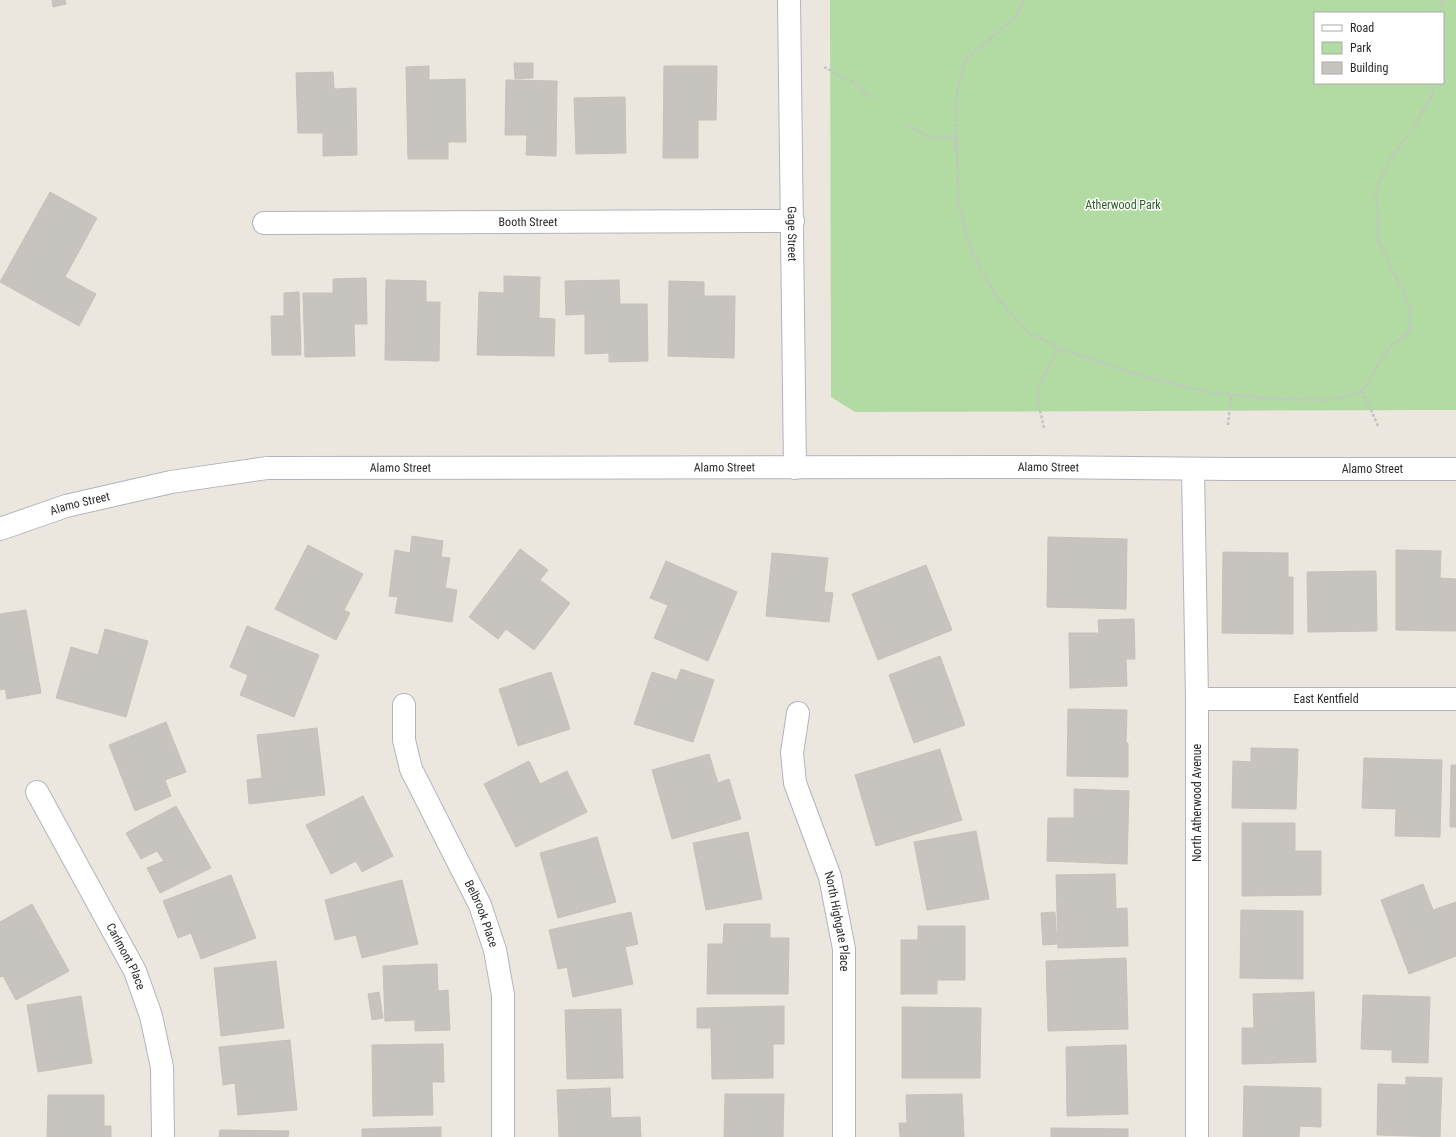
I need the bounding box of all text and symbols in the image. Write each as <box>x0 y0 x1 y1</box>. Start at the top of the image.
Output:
legend <box>1314 12 1444 84</box>
text: Road <box>1350 21 1374 35</box>
text: Park <box>1350 41 1372 55</box>
text: Building <box>1350 61 1388 75</box>
park label: Atherwood Park <box>1085 198 1161 212</box>
street label: Gage Street <box>785 206 799 262</box>
street label: Booth Street <box>499 215 558 229</box>
street label: Alamo Street <box>694 460 756 474</box>
street label: Alamo Street <box>1018 460 1080 474</box>
street label: Alamo Street <box>370 461 432 475</box>
street label: Alamo Street <box>1342 462 1404 476</box>
street label: Alamo Street <box>48 489 112 518</box>
street label: East Kentfield <box>1293 692 1359 706</box>
street label: North Atherwood Avenue <box>1190 744 1204 862</box>
street label: North Highgate Place <box>821 869 851 972</box>
street label: Belbrook Place <box>462 878 501 949</box>
street label: Carlmont Place <box>103 921 148 992</box>

